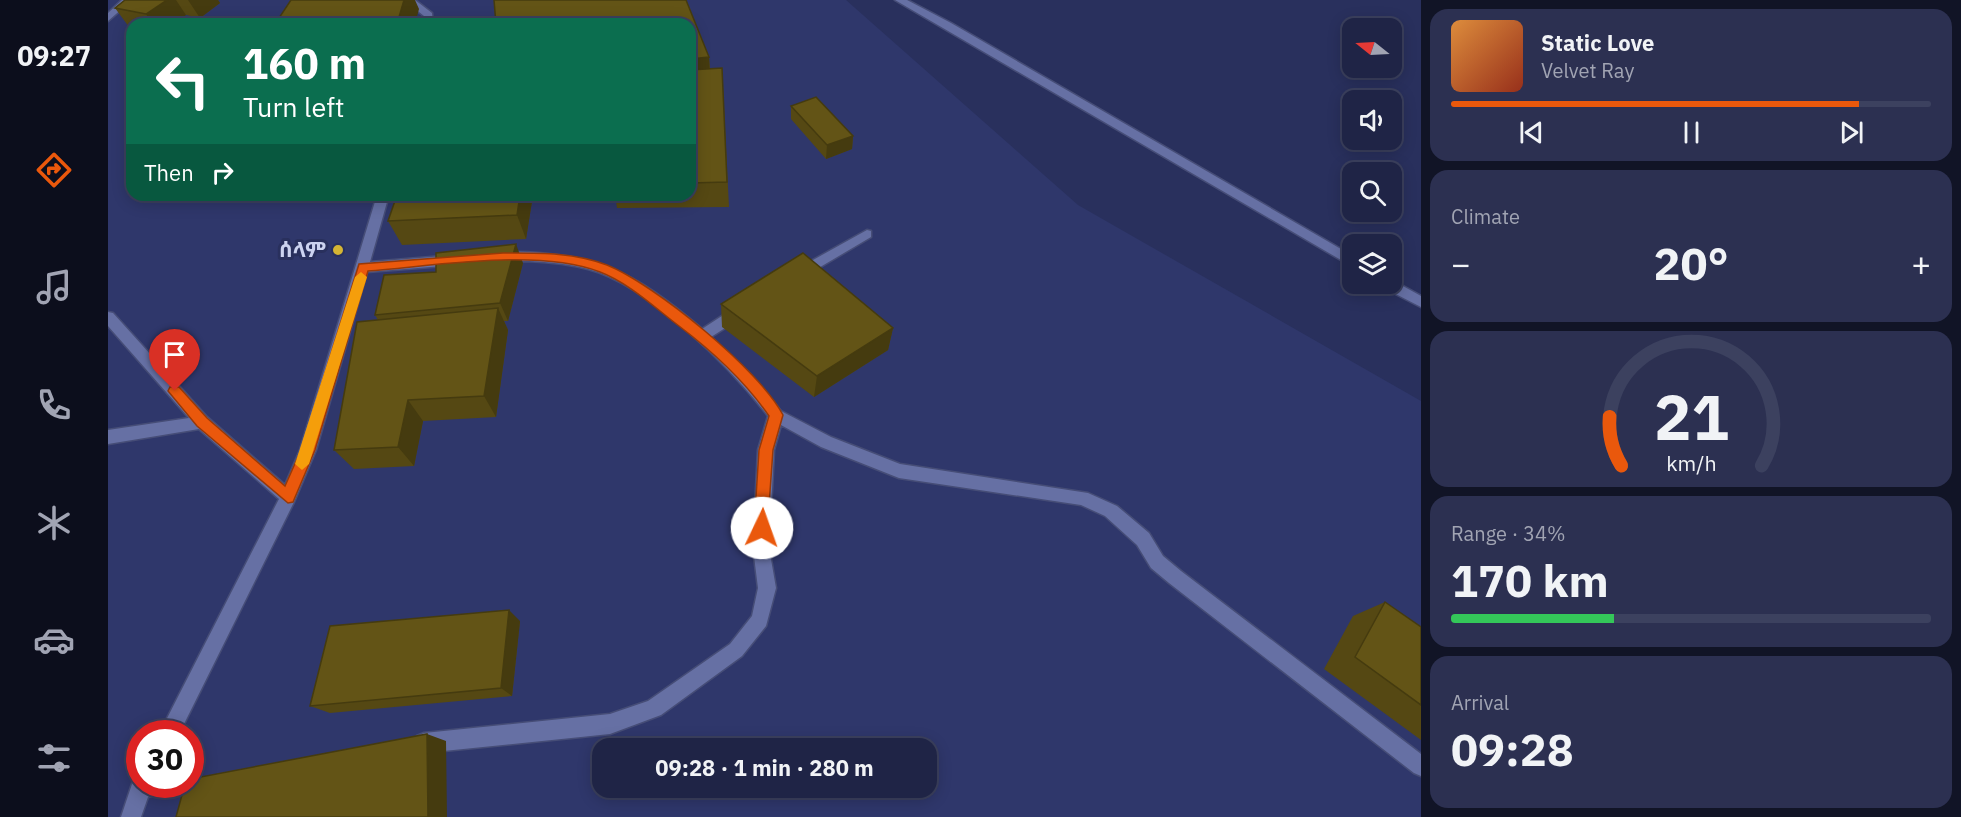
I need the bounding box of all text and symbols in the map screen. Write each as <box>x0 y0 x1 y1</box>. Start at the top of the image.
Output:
north arrow <box>1342 18 1402 78</box>
map controls <box>1342 18 1402 294</box>
text: Static Love <box>1541 28 1654 57</box>
text: 160 m <box>243 36 366 91</box>
text: 09:27 <box>17 38 91 73</box>
icon: left <box>144 42 222 120</box>
text: Velvet Ray <box>1541 57 1634 84</box>
text: Turn left <box>243 89 344 124</box>
button: sound <box>1342 90 1402 150</box>
icon: previous <box>1515 116 1548 149</box>
icon: pause <box>1675 116 1708 149</box>
icon: next <box>1835 116 1868 149</box>
icon: directions <box>33 149 75 191</box>
icon: right <box>206 156 239 189</box>
text: Then <box>144 158 194 187</box>
button: search <box>1342 162 1402 222</box>
text: Climate <box>1451 203 1520 230</box>
button: layers <box>1342 234 1402 294</box>
text: 20° <box>1653 234 1729 292</box>
place label: ሰላም <box>279 235 326 263</box>
text: − <box>1451 242 1471 285</box>
text: + <box>1911 242 1931 285</box>
marker: ሰላም <box>331 243 345 257</box>
icon: music <box>33 266 75 308</box>
pin <box>149 329 200 391</box>
icon: arrive <box>158 338 191 371</box>
text: 21 <box>1654 376 1728 457</box>
icon: phone <box>33 384 75 426</box>
text: km/h <box>1666 449 1716 477</box>
position arrow <box>730 496 794 560</box>
icon: climate <box>33 502 75 544</box>
text: Range · 34% <box>1451 520 1566 547</box>
text: 170 km <box>1451 551 1609 609</box>
icon: car <box>33 619 75 661</box>
text: Arrival <box>1451 689 1509 716</box>
speed limit sign: 30 <box>126 720 204 798</box>
text: 09:28 <box>1451 720 1574 778</box>
icon: filters <box>33 737 75 779</box>
text: 09:28 · 1 min · 280 m <box>655 753 874 782</box>

